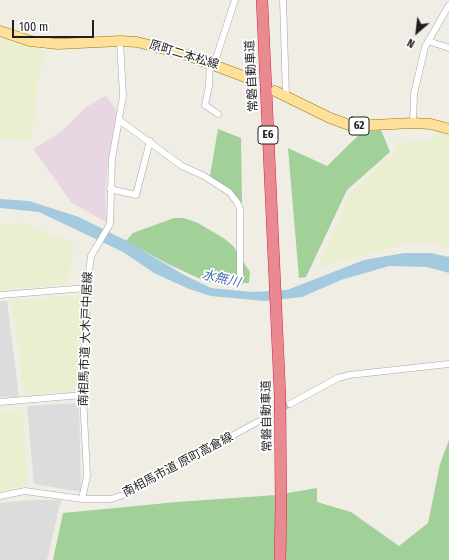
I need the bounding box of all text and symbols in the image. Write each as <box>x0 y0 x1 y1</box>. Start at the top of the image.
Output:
scale bar <box>14 12 96 38</box>
north arrow <box>397 12 437 52</box>
text: 100 m <box>19 20 48 34</box>
text: N <box>405 36 417 50</box>
street label: 原町二本松線 <box>147 38 221 72</box>
street label: 常磐自動車道 <box>243 40 261 112</box>
road number: 62 <box>349 117 369 135</box>
road number: E6 <box>258 126 278 144</box>
water label: 水無川 <box>200 267 242 291</box>
street label: 南相馬市道 大木戸中居線 <box>76 271 96 407</box>
street label: 常磐自動車道 <box>259 380 275 452</box>
street label: 南相馬市道 原町高倉線 <box>120 430 236 500</box>

